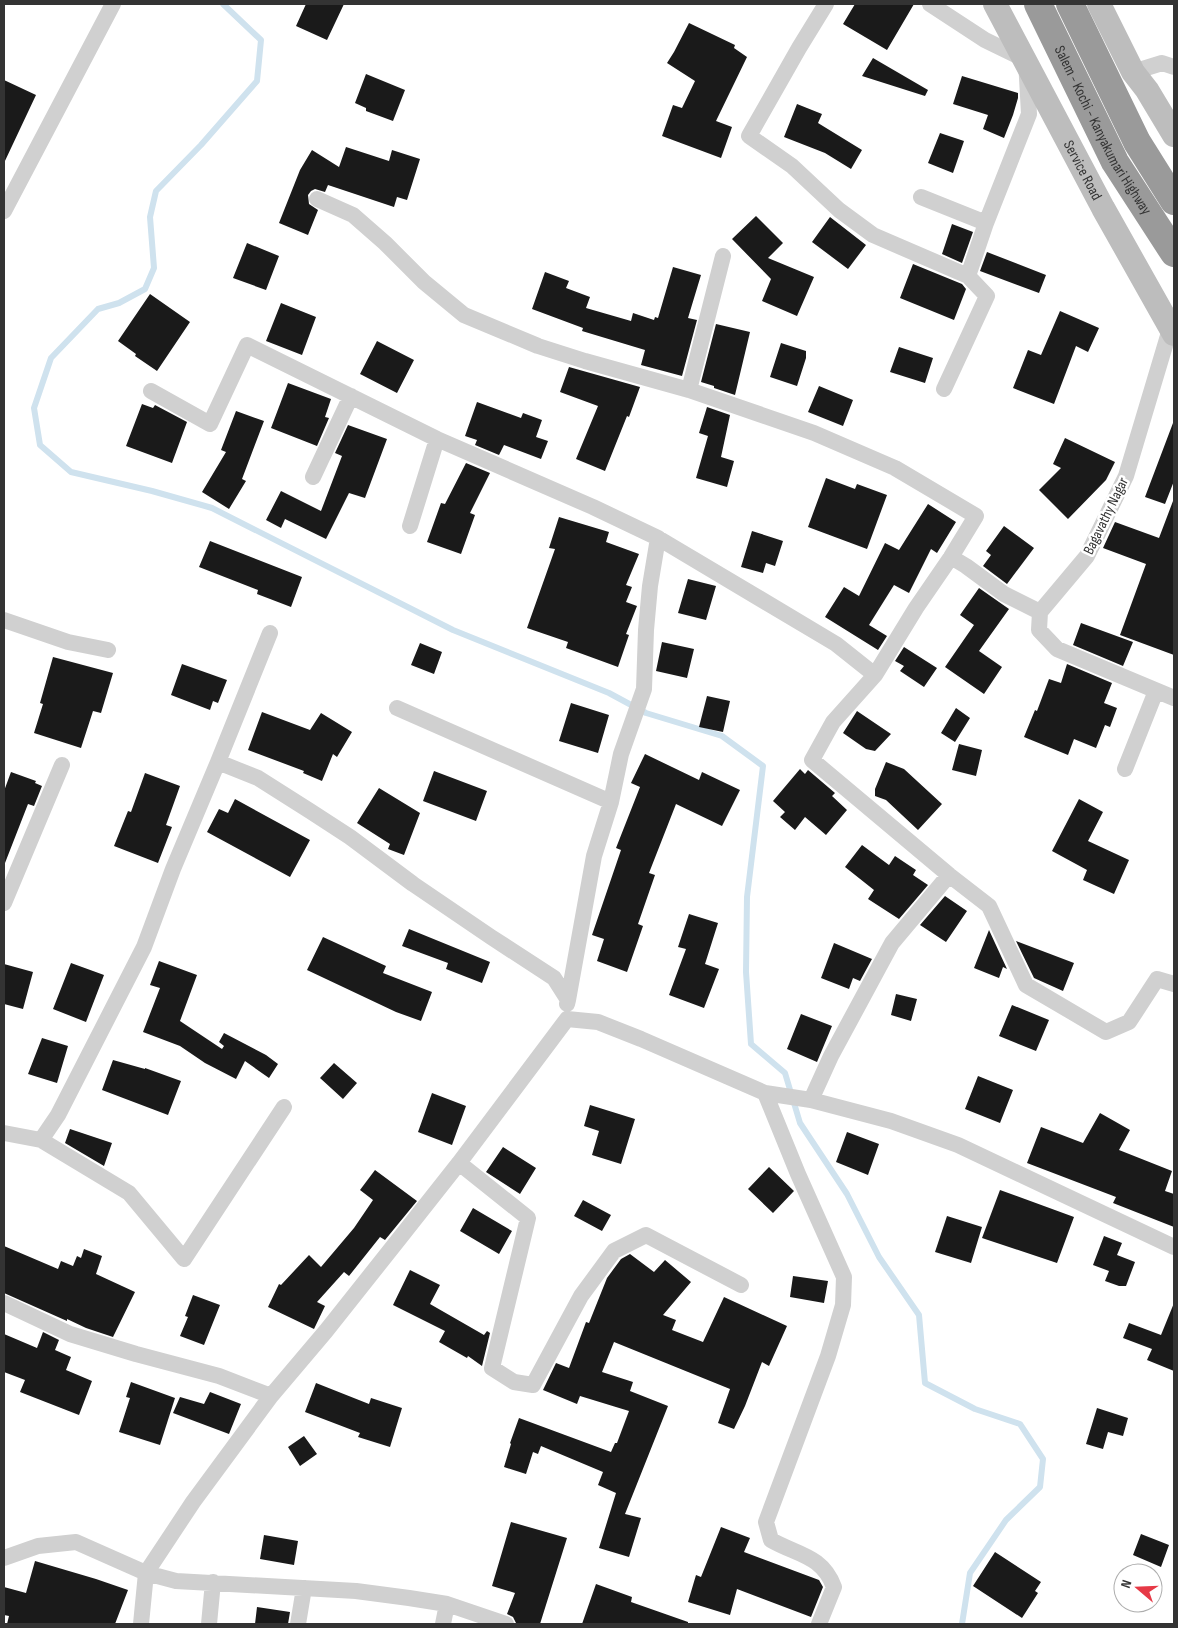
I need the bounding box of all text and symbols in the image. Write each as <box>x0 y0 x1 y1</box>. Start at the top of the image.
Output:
street label: Salem - Kochi - Kanyakumari Highway <box>1050 43 1156 218</box>
street label: Service Road <box>1059 137 1107 203</box>
street label: Bagavathy Nagar <box>1079 474 1133 558</box>
north arrow <box>1113 1563 1163 1613</box>
text: N <box>1117 1578 1135 1590</box>

